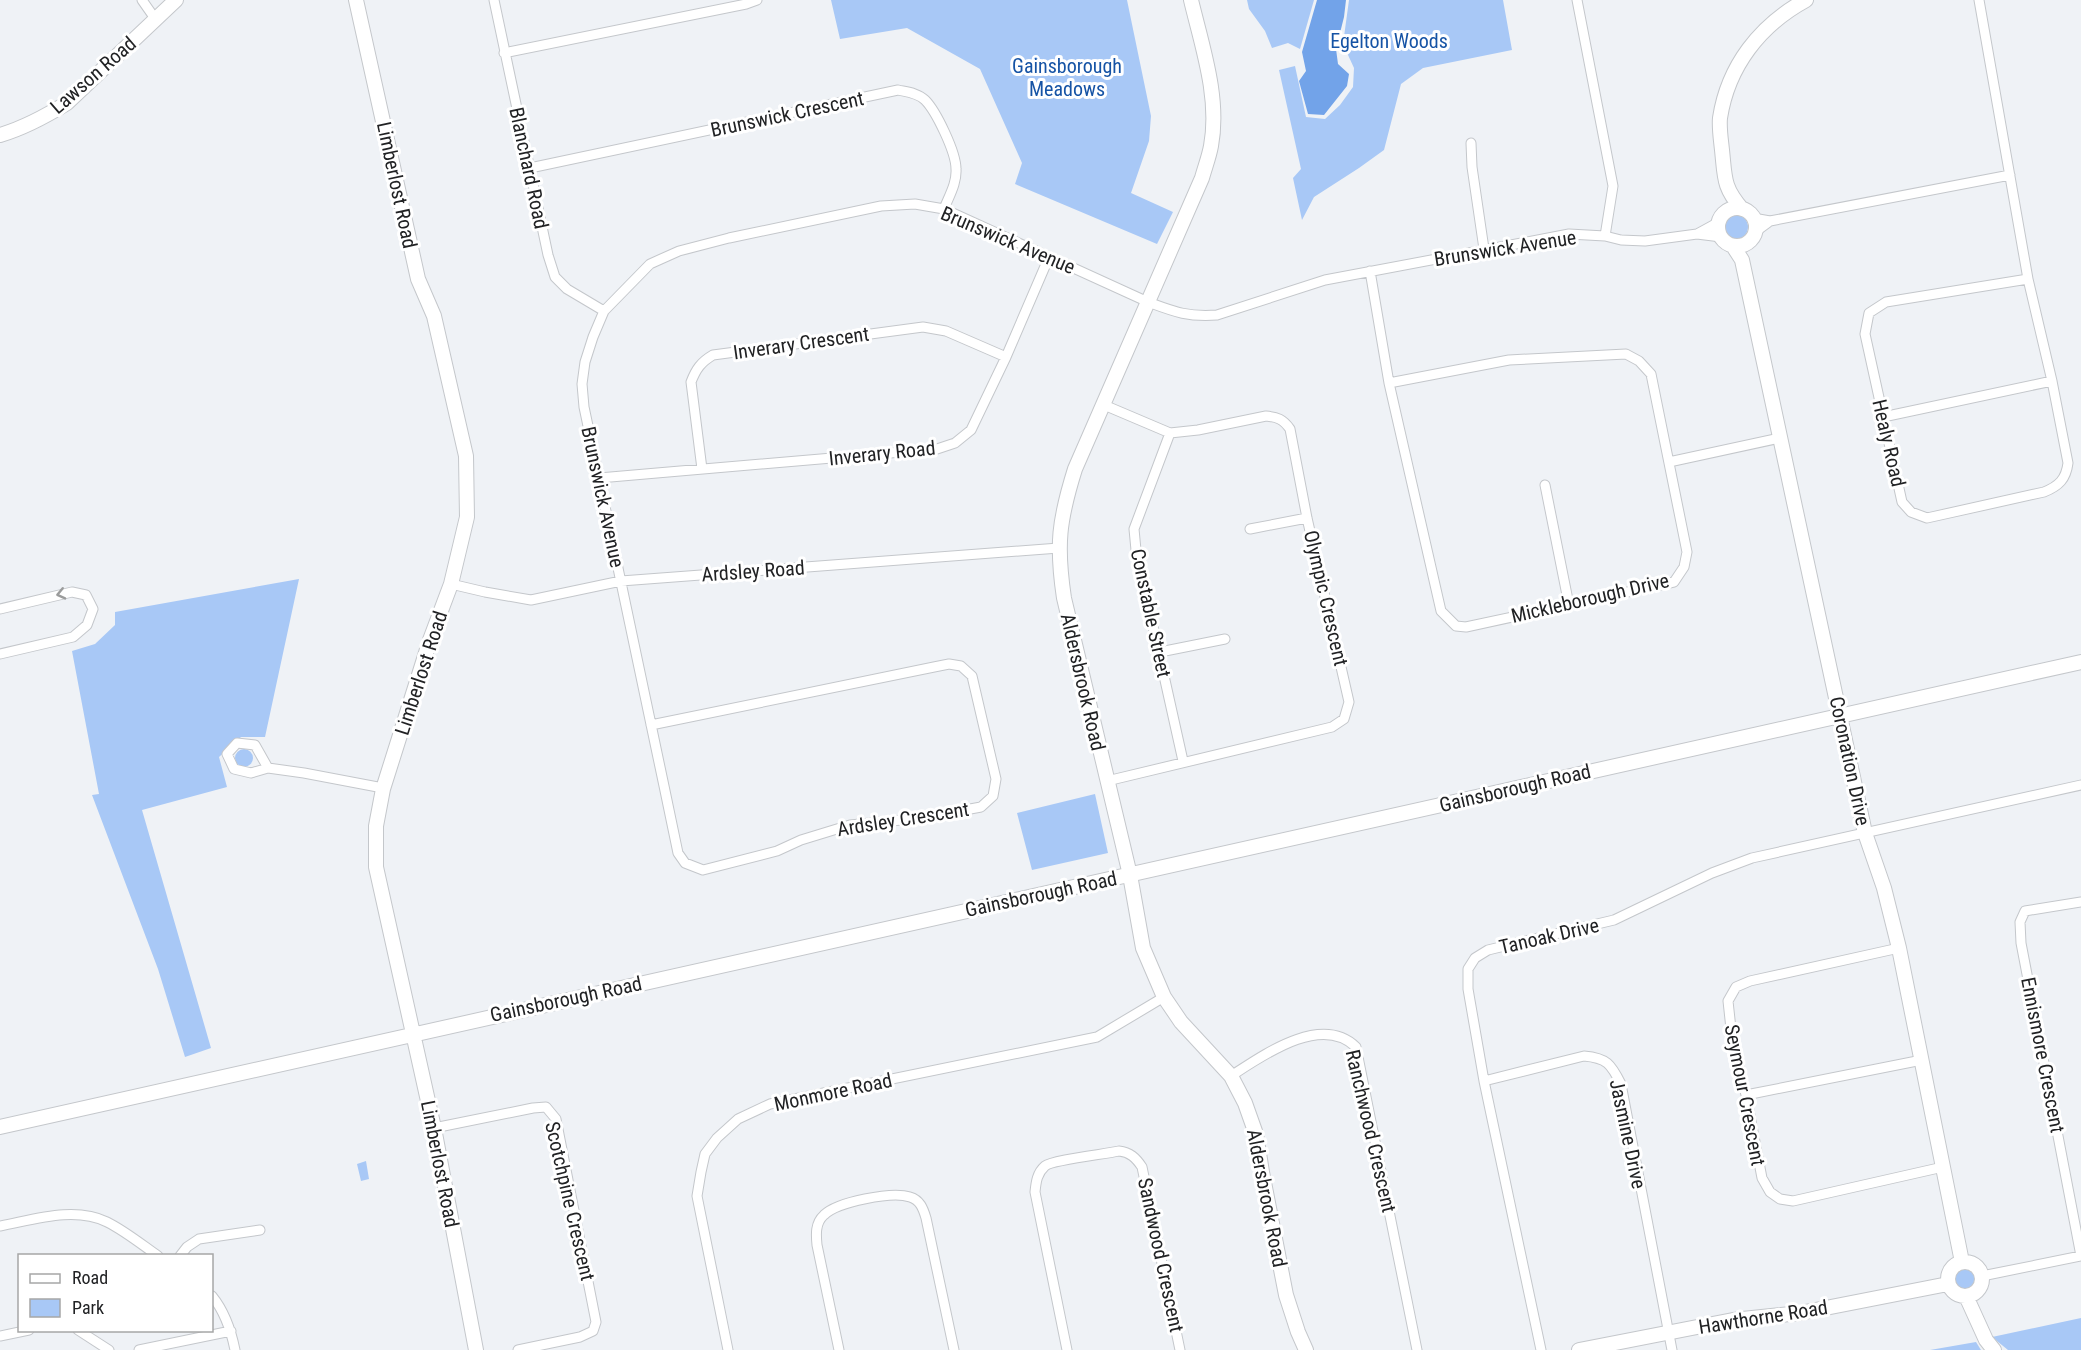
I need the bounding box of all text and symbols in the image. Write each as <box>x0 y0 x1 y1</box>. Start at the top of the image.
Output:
park label: Egelton Woods <box>1330 29 1448 53</box>
street label: Lawson Road <box>45 31 141 119</box>
park label: Gainsborough Meadows <box>1012 54 1122 101</box>
street label: Brunswick Crescent <box>708 86 866 142</box>
street label: Blanchard Road <box>504 105 554 231</box>
street label: Limberlost Road <box>372 119 422 251</box>
street label: Brunswick Avenue <box>937 201 1079 279</box>
street label: Brunswick Avenue <box>1432 225 1578 271</box>
street label: Inverary Crescent <box>732 322 871 364</box>
street label: Healy Road <box>1867 397 1911 489</box>
street label: Brunswick Avenue <box>576 424 630 570</box>
street label: Inverary Road <box>827 435 937 471</box>
street label: Olympic Crescent <box>1299 528 1353 668</box>
street label: Constable Street <box>1126 546 1176 680</box>
street label: Ardsley Road <box>701 555 805 587</box>
street label: Mickleborough Drive <box>1509 568 1671 628</box>
one-way arrow <box>56 587 66 600</box>
street label: Limberlost Road <box>390 608 452 738</box>
street label: Aldersbrook Road <box>1056 611 1110 753</box>
street label: Coronation Drive <box>1825 694 1875 828</box>
street label: Gainsborough Road <box>1437 759 1593 817</box>
street label: Ardsley Crescent <box>835 797 971 841</box>
street label: Gainsborough Road <box>963 866 1119 922</box>
street label: Tanoak Drive <box>1497 913 1601 959</box>
street label: Gainsborough Road <box>488 971 644 1027</box>
street label: Ennismore Crescent <box>2016 975 2070 1135</box>
street label: Seymour Crescent <box>1720 1022 1770 1168</box>
street label: Ranchwood Crescent <box>1341 1047 1401 1215</box>
street label: Monmore Road <box>772 1068 894 1116</box>
street label: Jasmine Drive <box>1605 1077 1651 1191</box>
street label: Limberlost Road <box>416 1098 464 1230</box>
street label: Scotchpine Crescent <box>540 1119 600 1283</box>
street label: Aldersbrook Road <box>1242 1127 1292 1269</box>
street label: Sandwood Crescent <box>1133 1176 1189 1334</box>
legend <box>18 1254 213 1332</box>
text: Road <box>72 1267 108 1288</box>
street label: Hawthorne Road <box>1697 1295 1829 1339</box>
text: Park <box>72 1297 104 1318</box>

